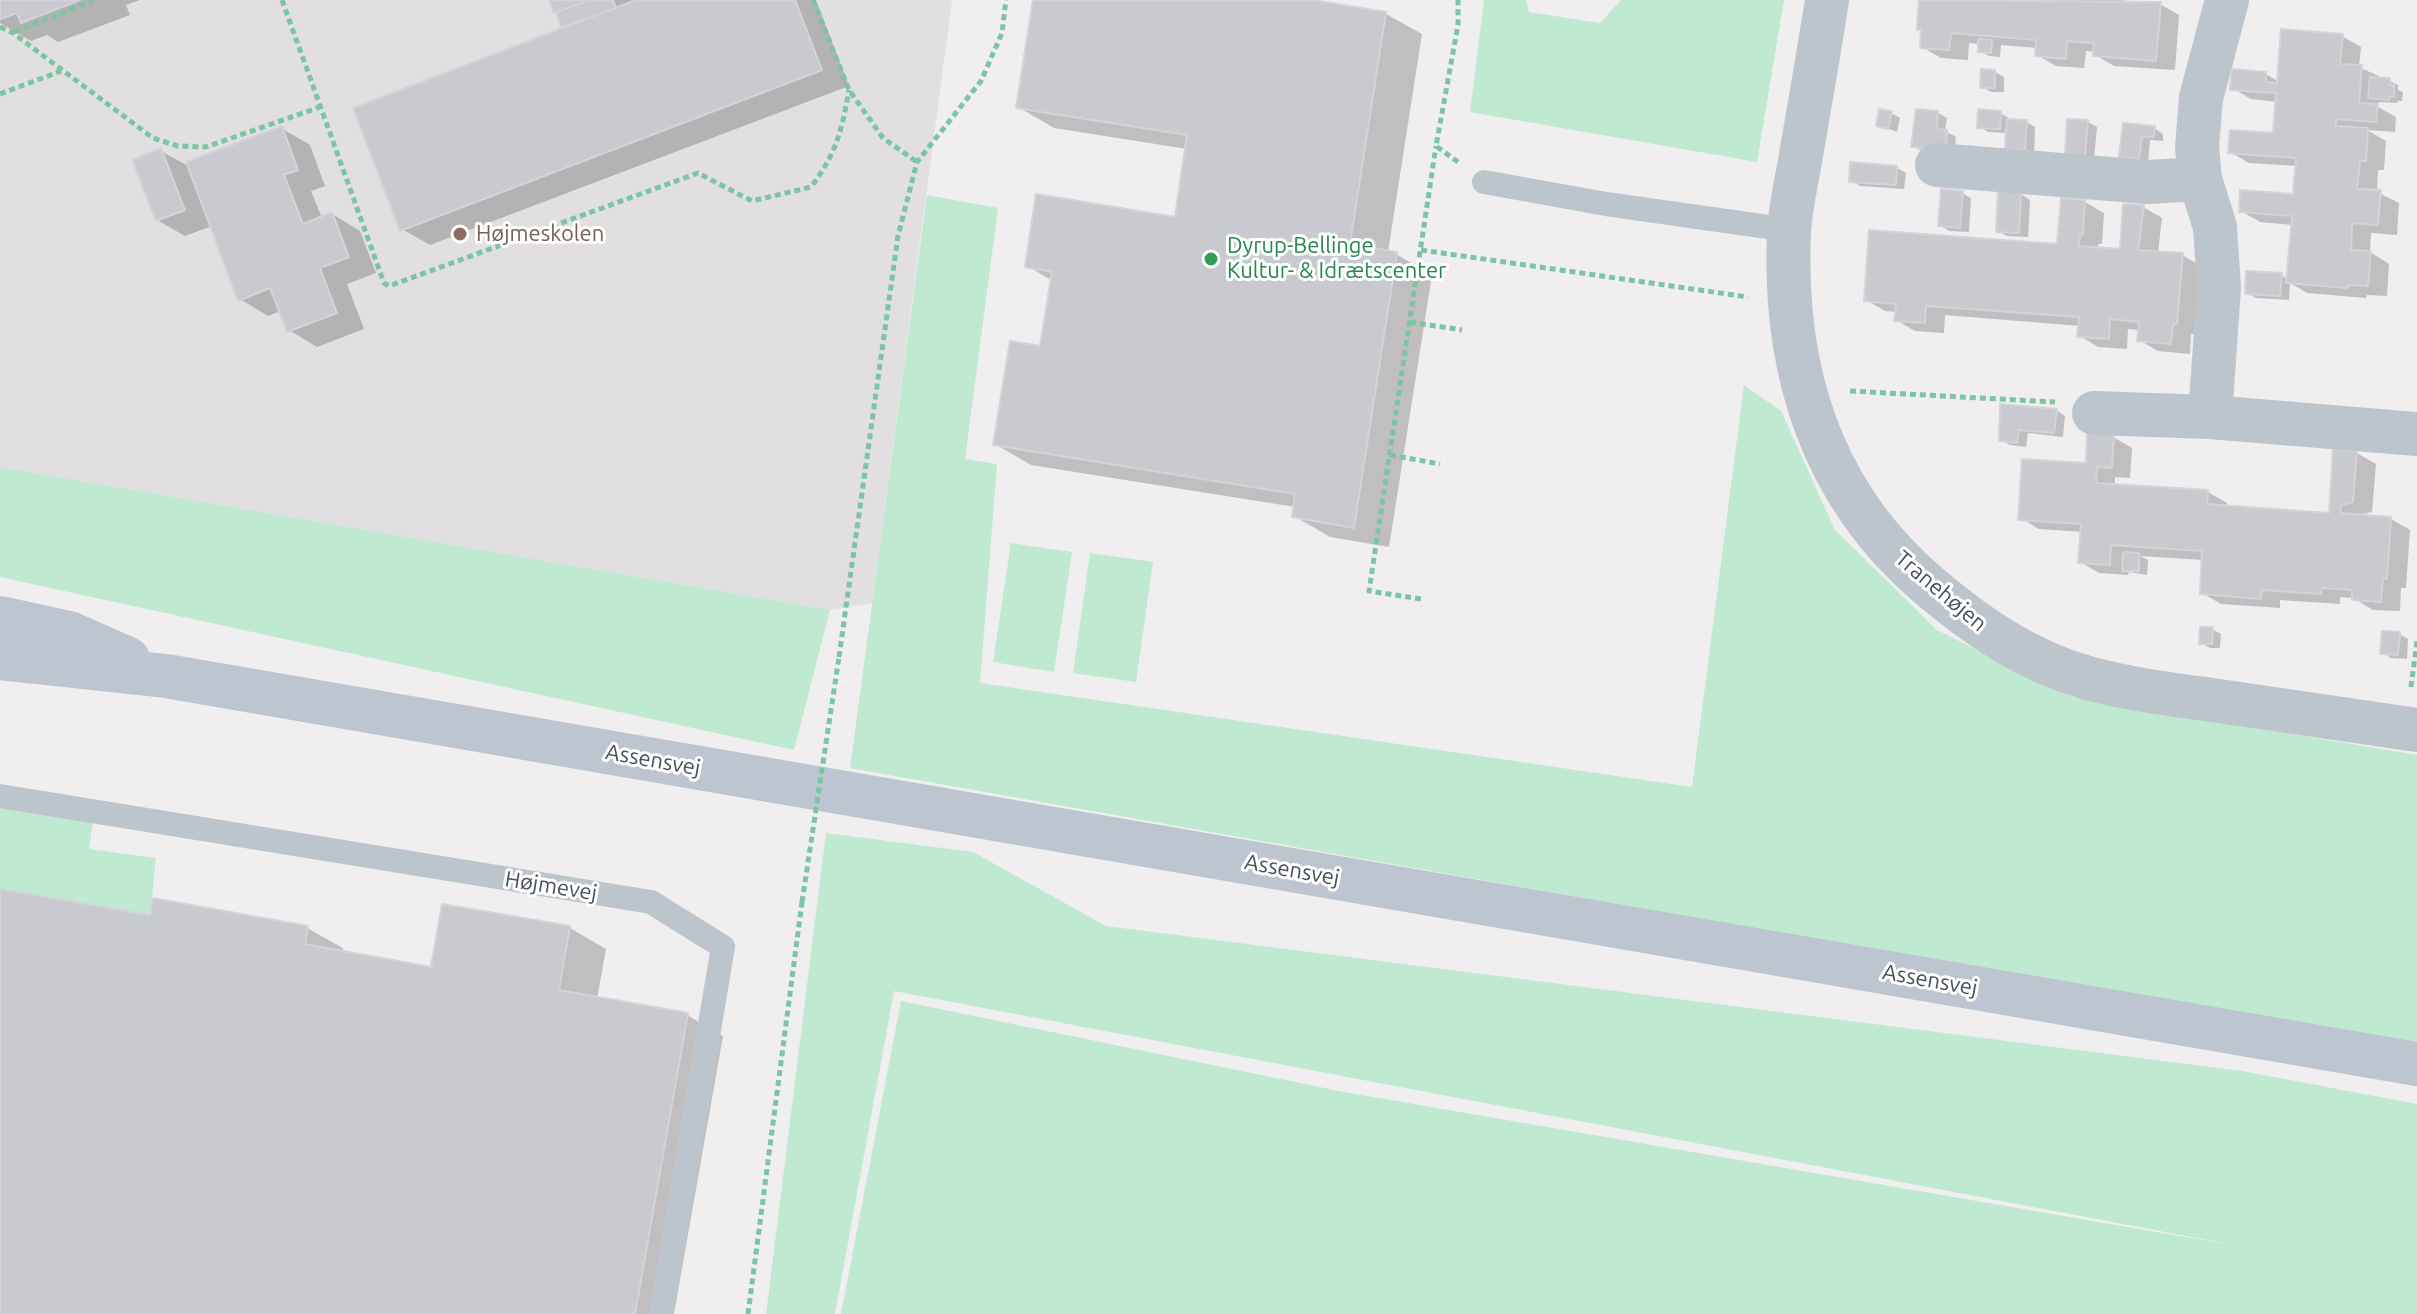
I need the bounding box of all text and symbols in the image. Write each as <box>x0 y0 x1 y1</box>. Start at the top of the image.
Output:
place label: Højmeskolen <box>476 221 604 247</box>
marker: Højmeskolen <box>451 225 469 243</box>
place label: Dyrup-Bellinge Kultur- & Idrætscenter <box>1227 233 1446 284</box>
marker: Dyrup-Bellinge Kultur- & Idrætscenter <box>1202 250 1220 268</box>
street label: Tranehøjen <box>1890 545 1992 637</box>
street label: Assensvej <box>603 739 703 781</box>
street label: Assensvej <box>1242 849 1342 891</box>
street label: Højmevej <box>503 866 599 906</box>
street label: Assensvej <box>1880 959 1980 1001</box>

